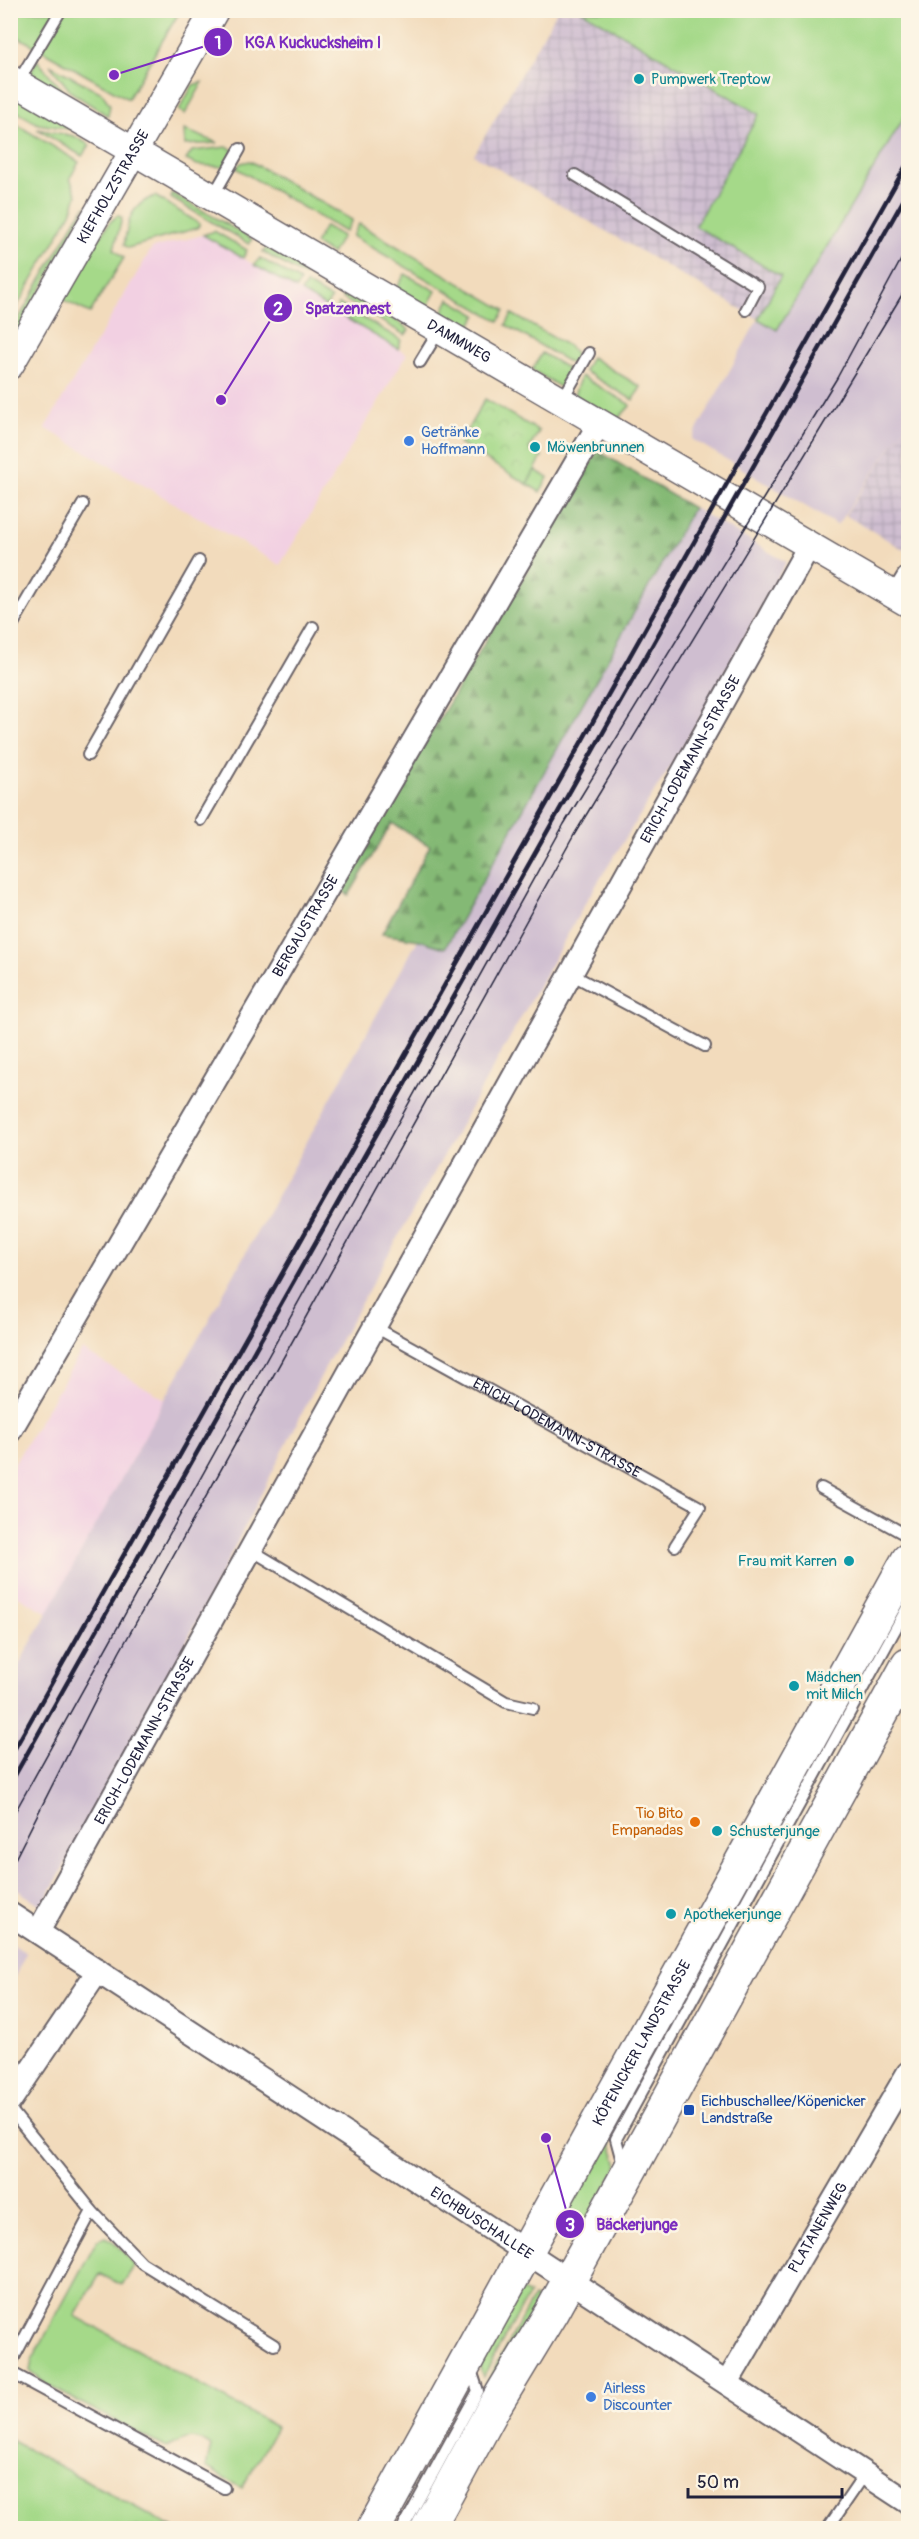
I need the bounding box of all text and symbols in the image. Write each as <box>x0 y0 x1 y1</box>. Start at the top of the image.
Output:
callout: KGA Kuckucksheim I <box>203 25 393 59</box>
text: 1 <box>214 32 222 55</box>
text: KGA Kuckucksheim I <box>245 33 381 53</box>
place label: Pumpwerk Treptow <box>651 70 771 89</box>
marker: Pumpwerk Treptow <box>632 72 646 86</box>
street label: KIEFHOLZSTRASSE <box>73 126 154 247</box>
callout: Spatzennest <box>263 291 403 325</box>
text: 2 <box>273 298 283 321</box>
text: Spatzennest <box>305 299 391 319</box>
street label: DAMMWEG <box>423 315 495 368</box>
place label: Getränke Hoffmann <box>421 423 485 459</box>
marker: Getränke Hoffmann <box>402 434 416 448</box>
place label: Möwenbrunnen <box>547 438 645 457</box>
marker: Möwenbrunnen <box>528 440 542 454</box>
street label: ERICH-LODEMANN-STRASSE <box>636 672 745 847</box>
street label: BERGAUSTRASSE <box>268 871 343 981</box>
street label: ERICH-LODEMANN-STRASSE <box>469 1374 644 1482</box>
place label: Frau mit Karren <box>738 1552 837 1571</box>
marker: Frau mit Karren <box>842 1554 856 1568</box>
street label: ERICH-LODEMANN-STRASSE <box>91 1653 199 1828</box>
place label: Mädchen mit Milch <box>806 1668 863 1704</box>
marker: Mädchen mit Milch <box>787 1679 801 1693</box>
place label: Tio Bito Empanadas <box>612 1804 683 1840</box>
marker: Tio Bito Empanadas <box>688 1815 702 1829</box>
place label: Schusterjunge <box>729 1822 820 1841</box>
marker: Schusterjunge <box>710 1824 724 1838</box>
place label: Apothekerjunge <box>683 1905 782 1924</box>
marker: Apothekerjunge <box>664 1907 678 1921</box>
street label: KÖPENICKER LANDSTRASSE <box>589 1957 696 2129</box>
place label: Eichbuschallee/Köpenicker Landstraße <box>701 2092 867 2128</box>
marker: Eichbuschallee/Köpenicker Landstraße <box>682 2103 696 2117</box>
street label: PLATANENWEG <box>784 2179 852 2277</box>
street label: EICHBUSCHALLEE <box>427 2183 537 2264</box>
callout: Bäckerjunge <box>555 2207 690 2241</box>
text: 3 <box>565 2214 575 2237</box>
text: Bäckerjunge <box>596 2215 679 2235</box>
place label: Airless Discounter <box>603 2379 673 2415</box>
marker: Airless Discounter <box>584 2390 598 2404</box>
scale bar <box>688 2461 842 2499</box>
text: 50 m <box>697 2471 739 2494</box>

